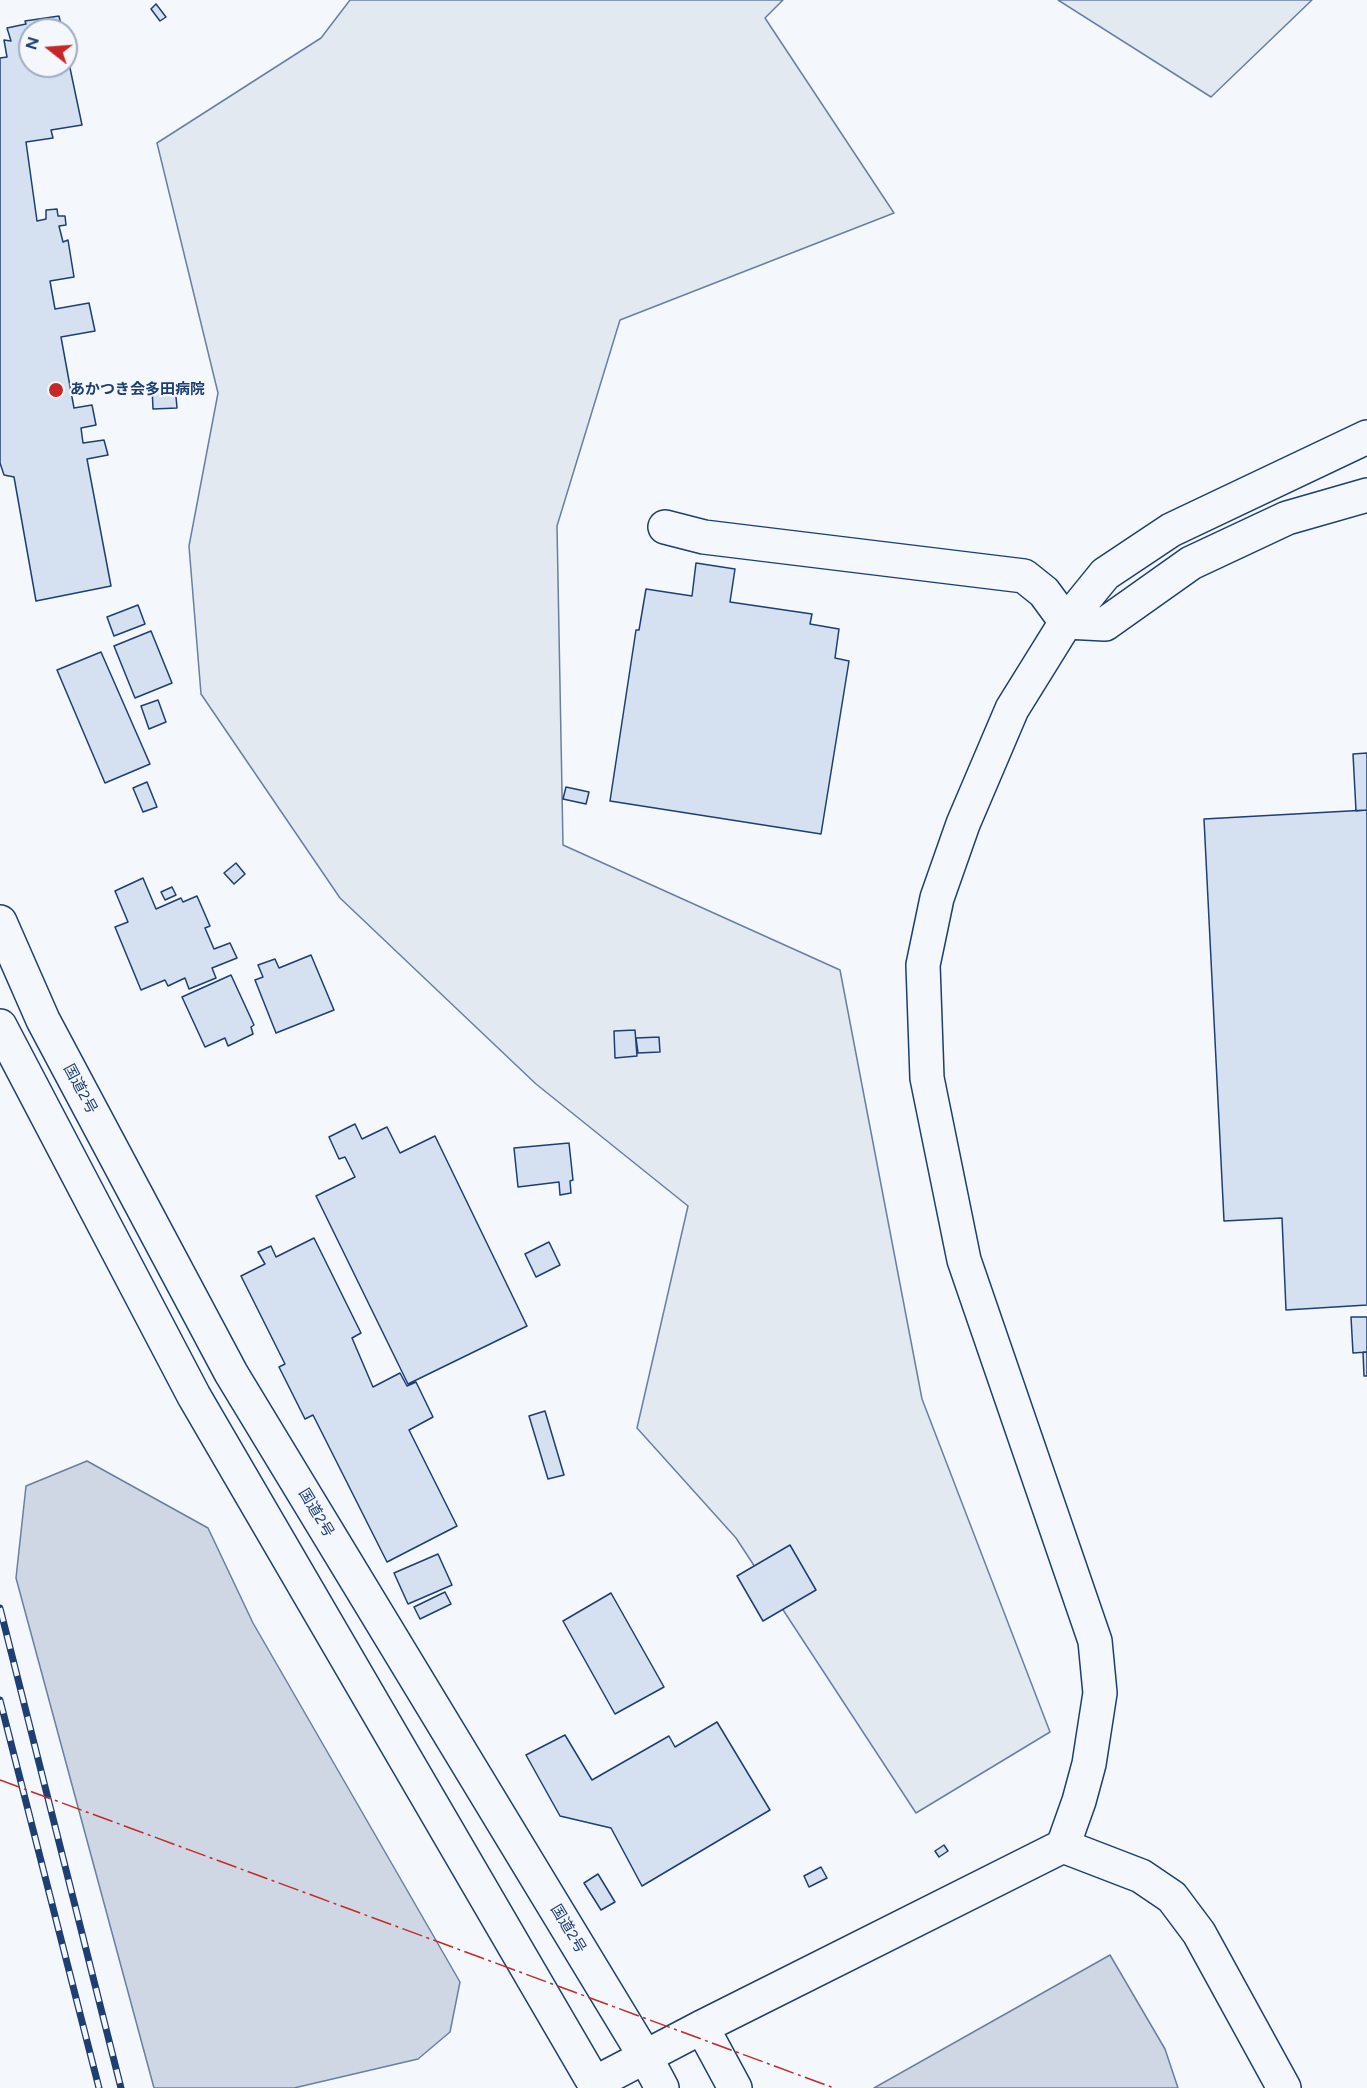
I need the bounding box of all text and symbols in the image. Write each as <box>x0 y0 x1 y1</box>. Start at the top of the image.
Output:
north arrow <box>18 18 78 78</box>
text: N <box>21 34 43 52</box>
marker: あかつき会多田病院 <box>47 381 65 399</box>
place label: あかつき会多田病院 <box>70 381 205 399</box>
street label: 国道2号 <box>60 1061 100 1117</box>
street label: 国道2号 <box>295 1485 337 1541</box>
street label: 国道2号 <box>547 1901 589 1957</box>

